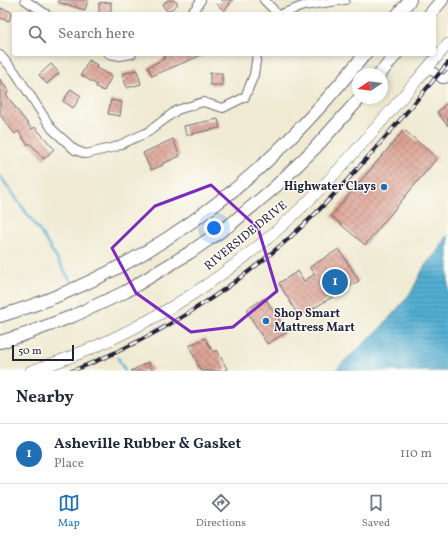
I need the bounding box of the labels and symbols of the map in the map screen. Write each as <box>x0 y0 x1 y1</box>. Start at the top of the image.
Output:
north arrow <box>352 68 388 104</box>
place label: Highwater Clays <box>284 179 376 195</box>
marker: Highwater Clays <box>379 182 389 192</box>
street label: RIVERSIDE DRIVE <box>201 198 291 274</box>
your location <box>204 218 224 238</box>
pin: 1 <box>322 267 348 297</box>
place label: Shop Smart Mattress Mart <box>274 306 355 336</box>
marker: Shop Smart Mattress Mart <box>261 316 271 326</box>
scale bar <box>12 343 74 362</box>

